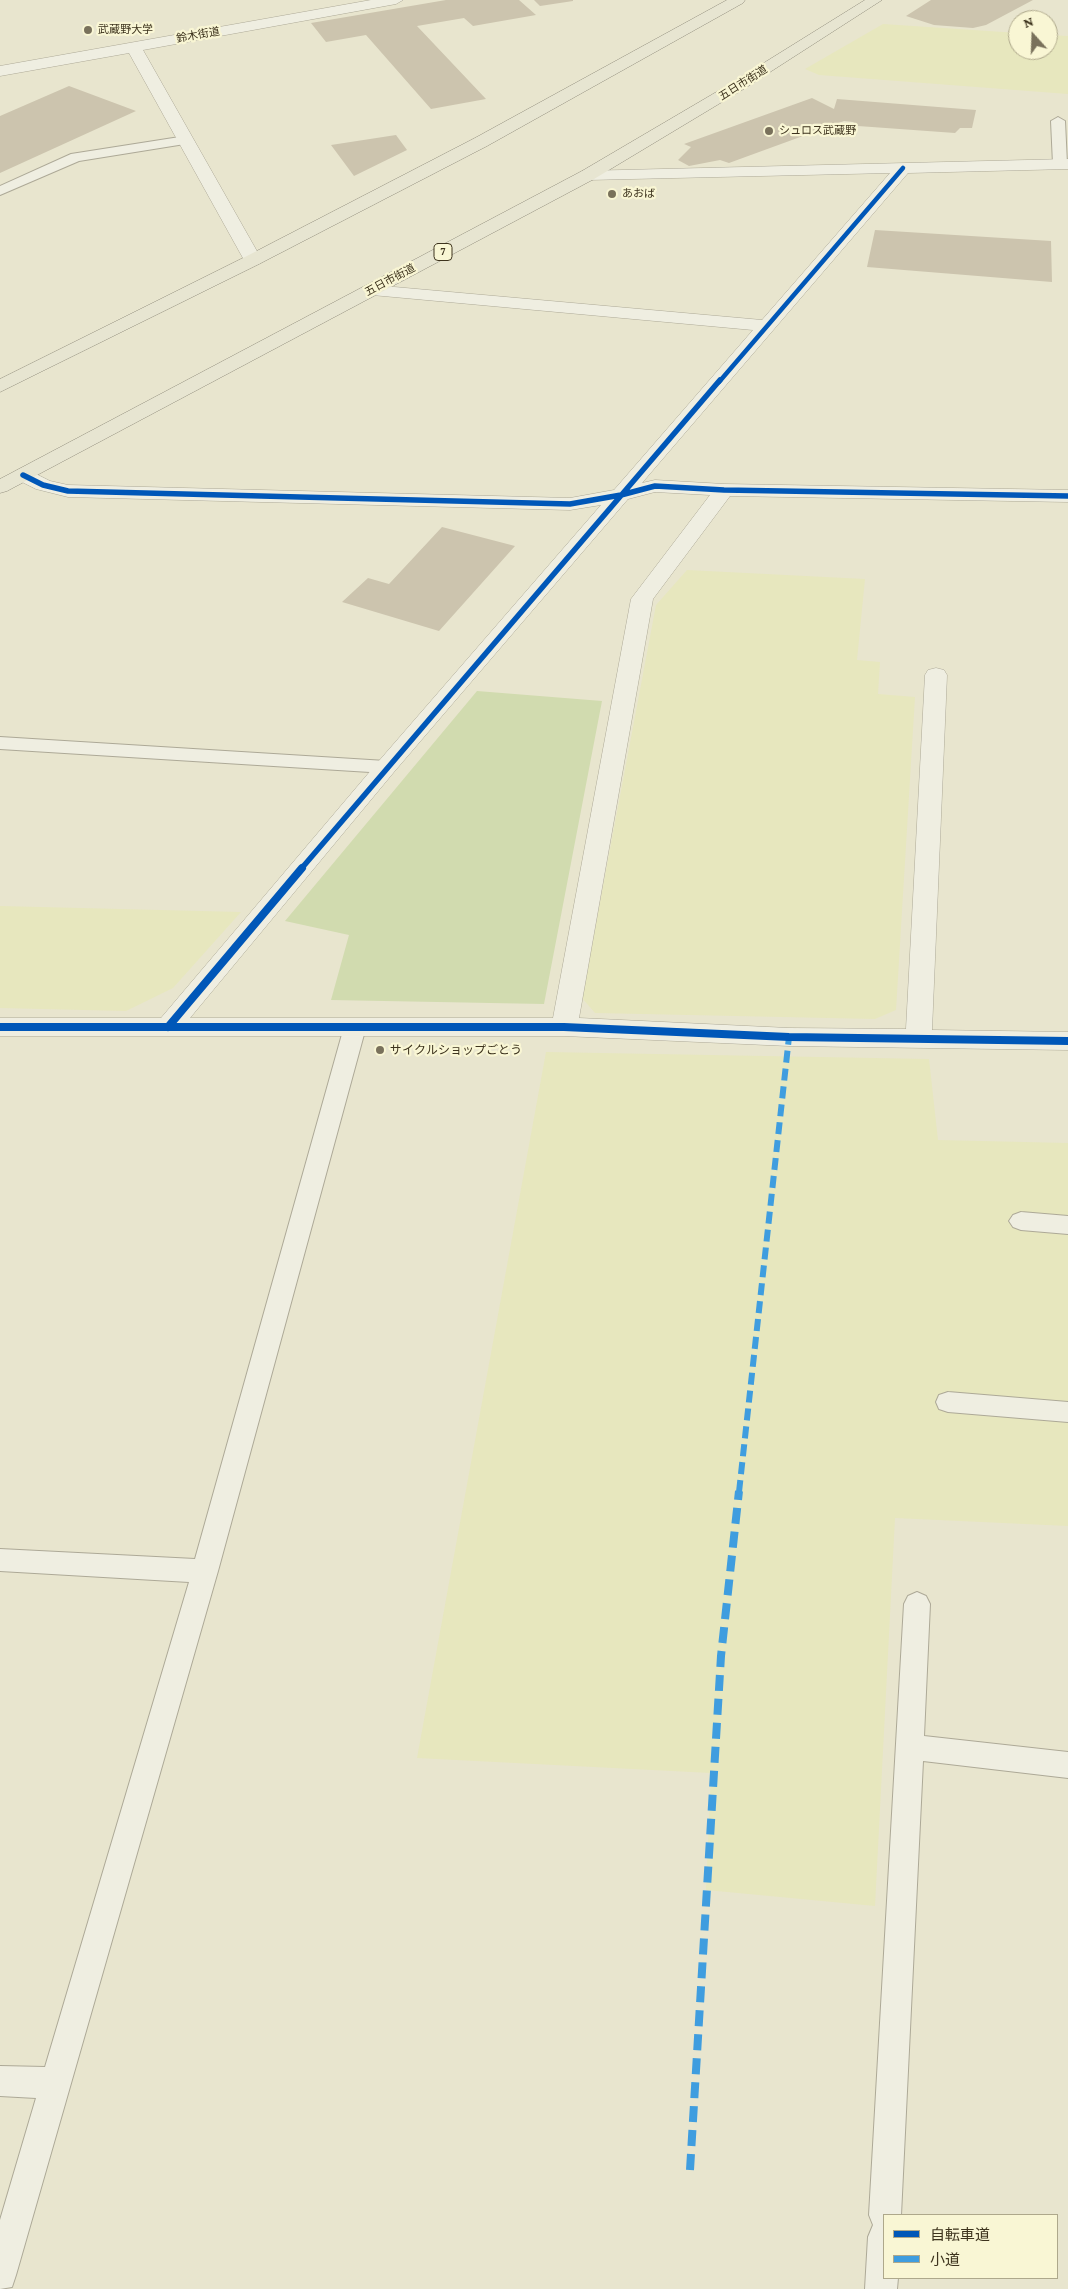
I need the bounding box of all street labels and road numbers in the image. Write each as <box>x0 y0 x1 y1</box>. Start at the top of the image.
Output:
street label: 鈴木街道 <box>175 25 221 45</box>
street label: 五日市街道 <box>716 63 770 103</box>
road number: 7 <box>434 243 452 260</box>
street label: 五日市街道 <box>363 261 417 299</box>

